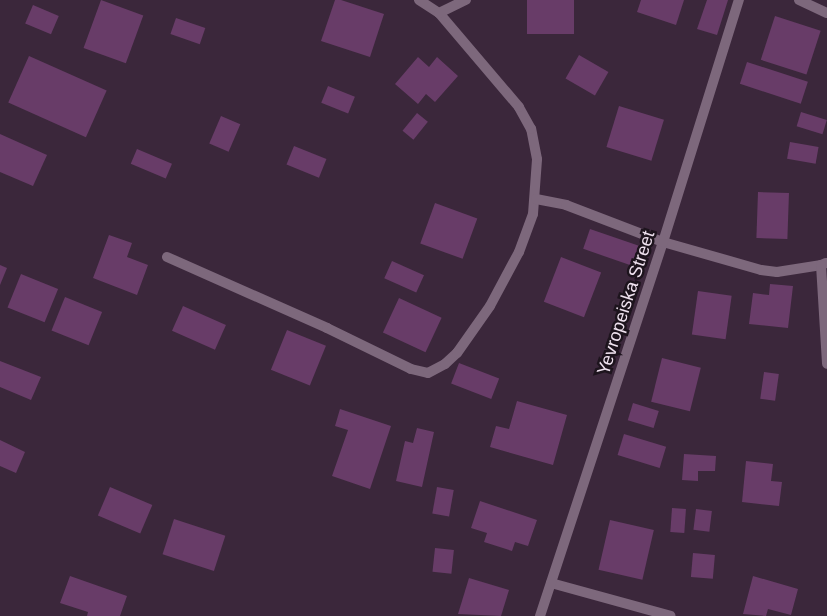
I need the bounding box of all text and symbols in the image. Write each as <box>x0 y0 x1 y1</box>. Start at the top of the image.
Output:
street label: Yevropeiska Street <box>592 228 660 378</box>

